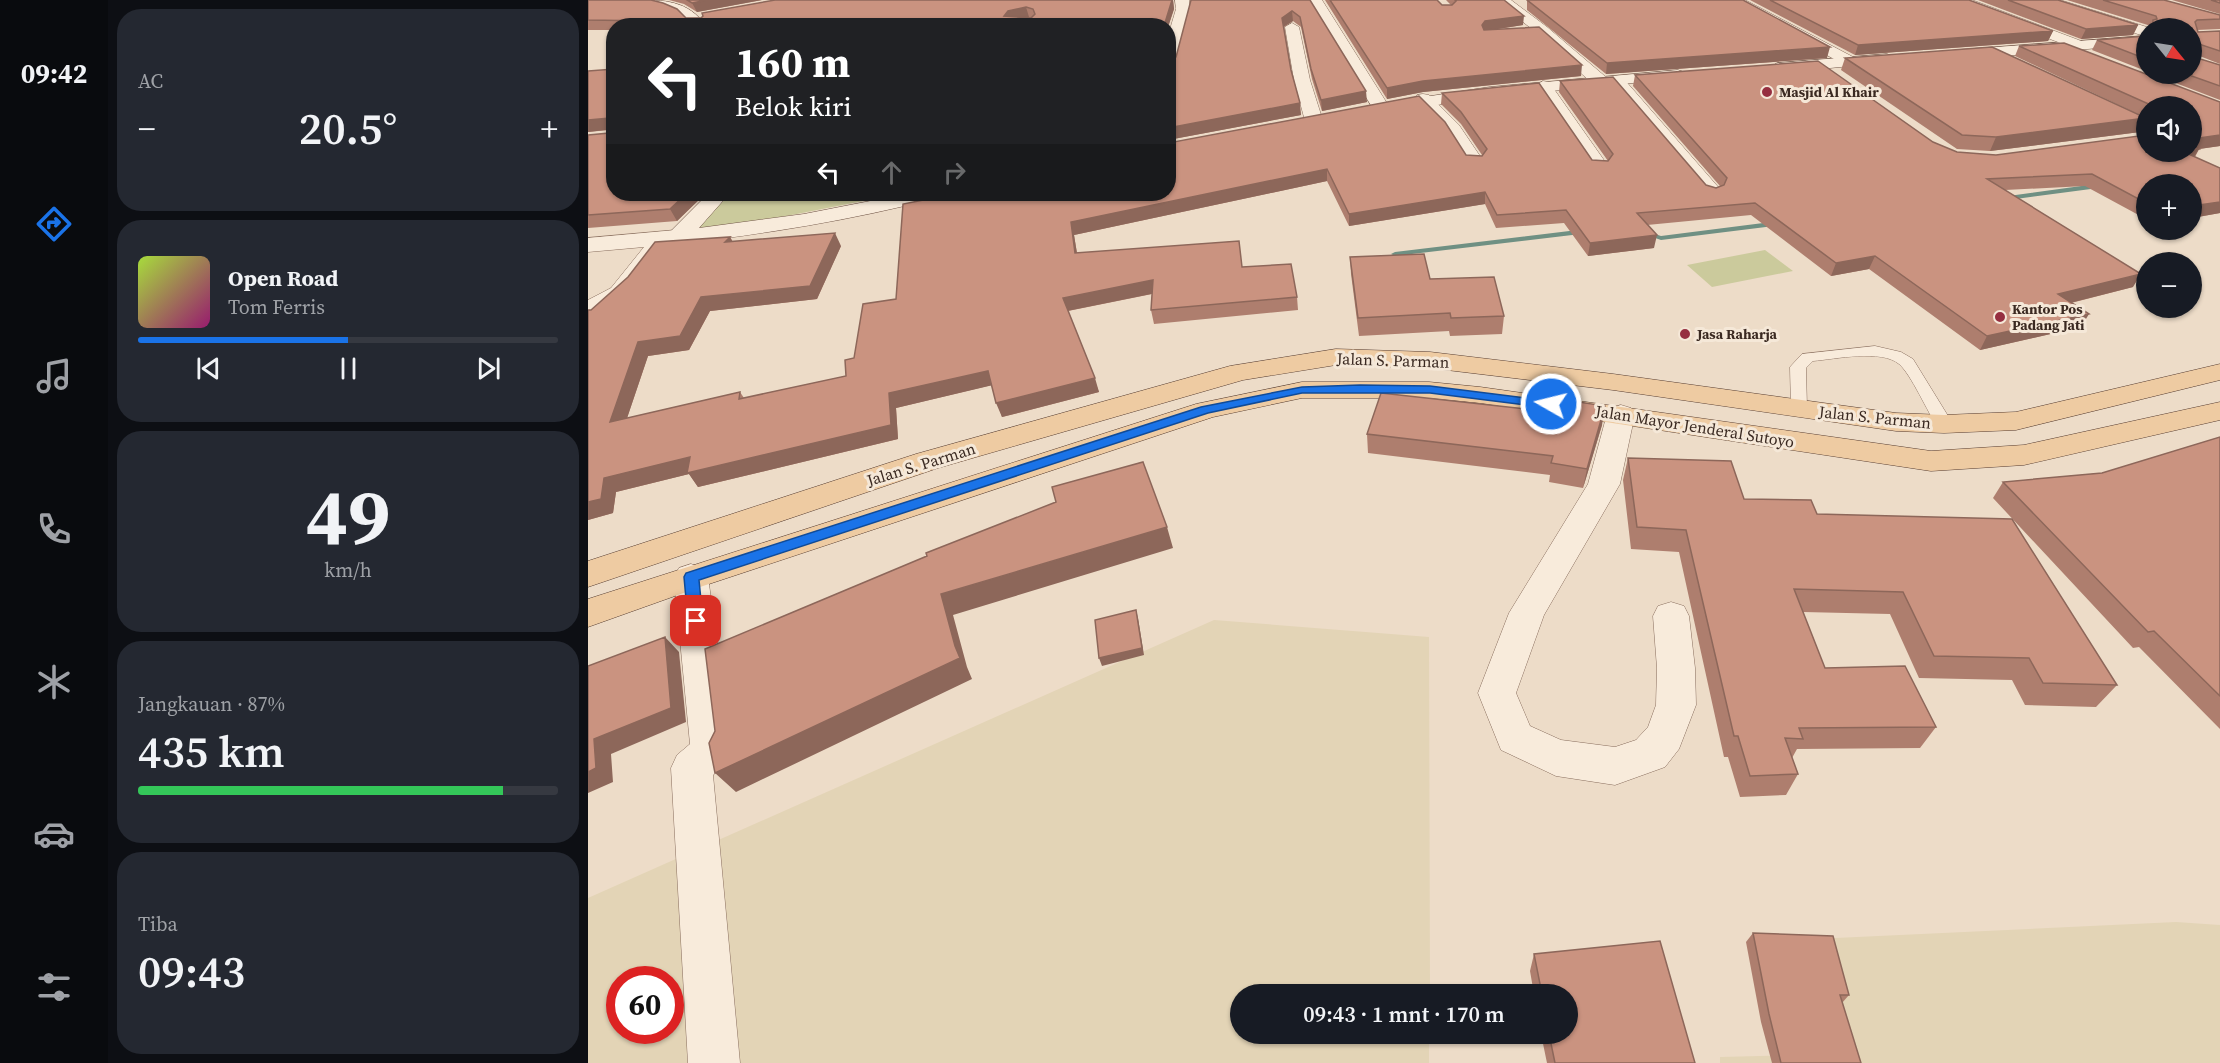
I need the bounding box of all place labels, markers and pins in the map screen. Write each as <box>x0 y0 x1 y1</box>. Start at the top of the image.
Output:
place label: Masjid Al Khair <box>1779 82 1879 102</box>
marker: Masjid Al Khair <box>1760 85 1774 99</box>
place label: Kantor Pos Padang Jati <box>2012 299 2085 335</box>
marker: Kantor Pos Padang Jati <box>1993 310 2007 324</box>
place label: Jasa Raharja <box>1696 324 1778 344</box>
marker: Jasa Raharja <box>1678 327 1692 341</box>
pin <box>670 595 721 646</box>

